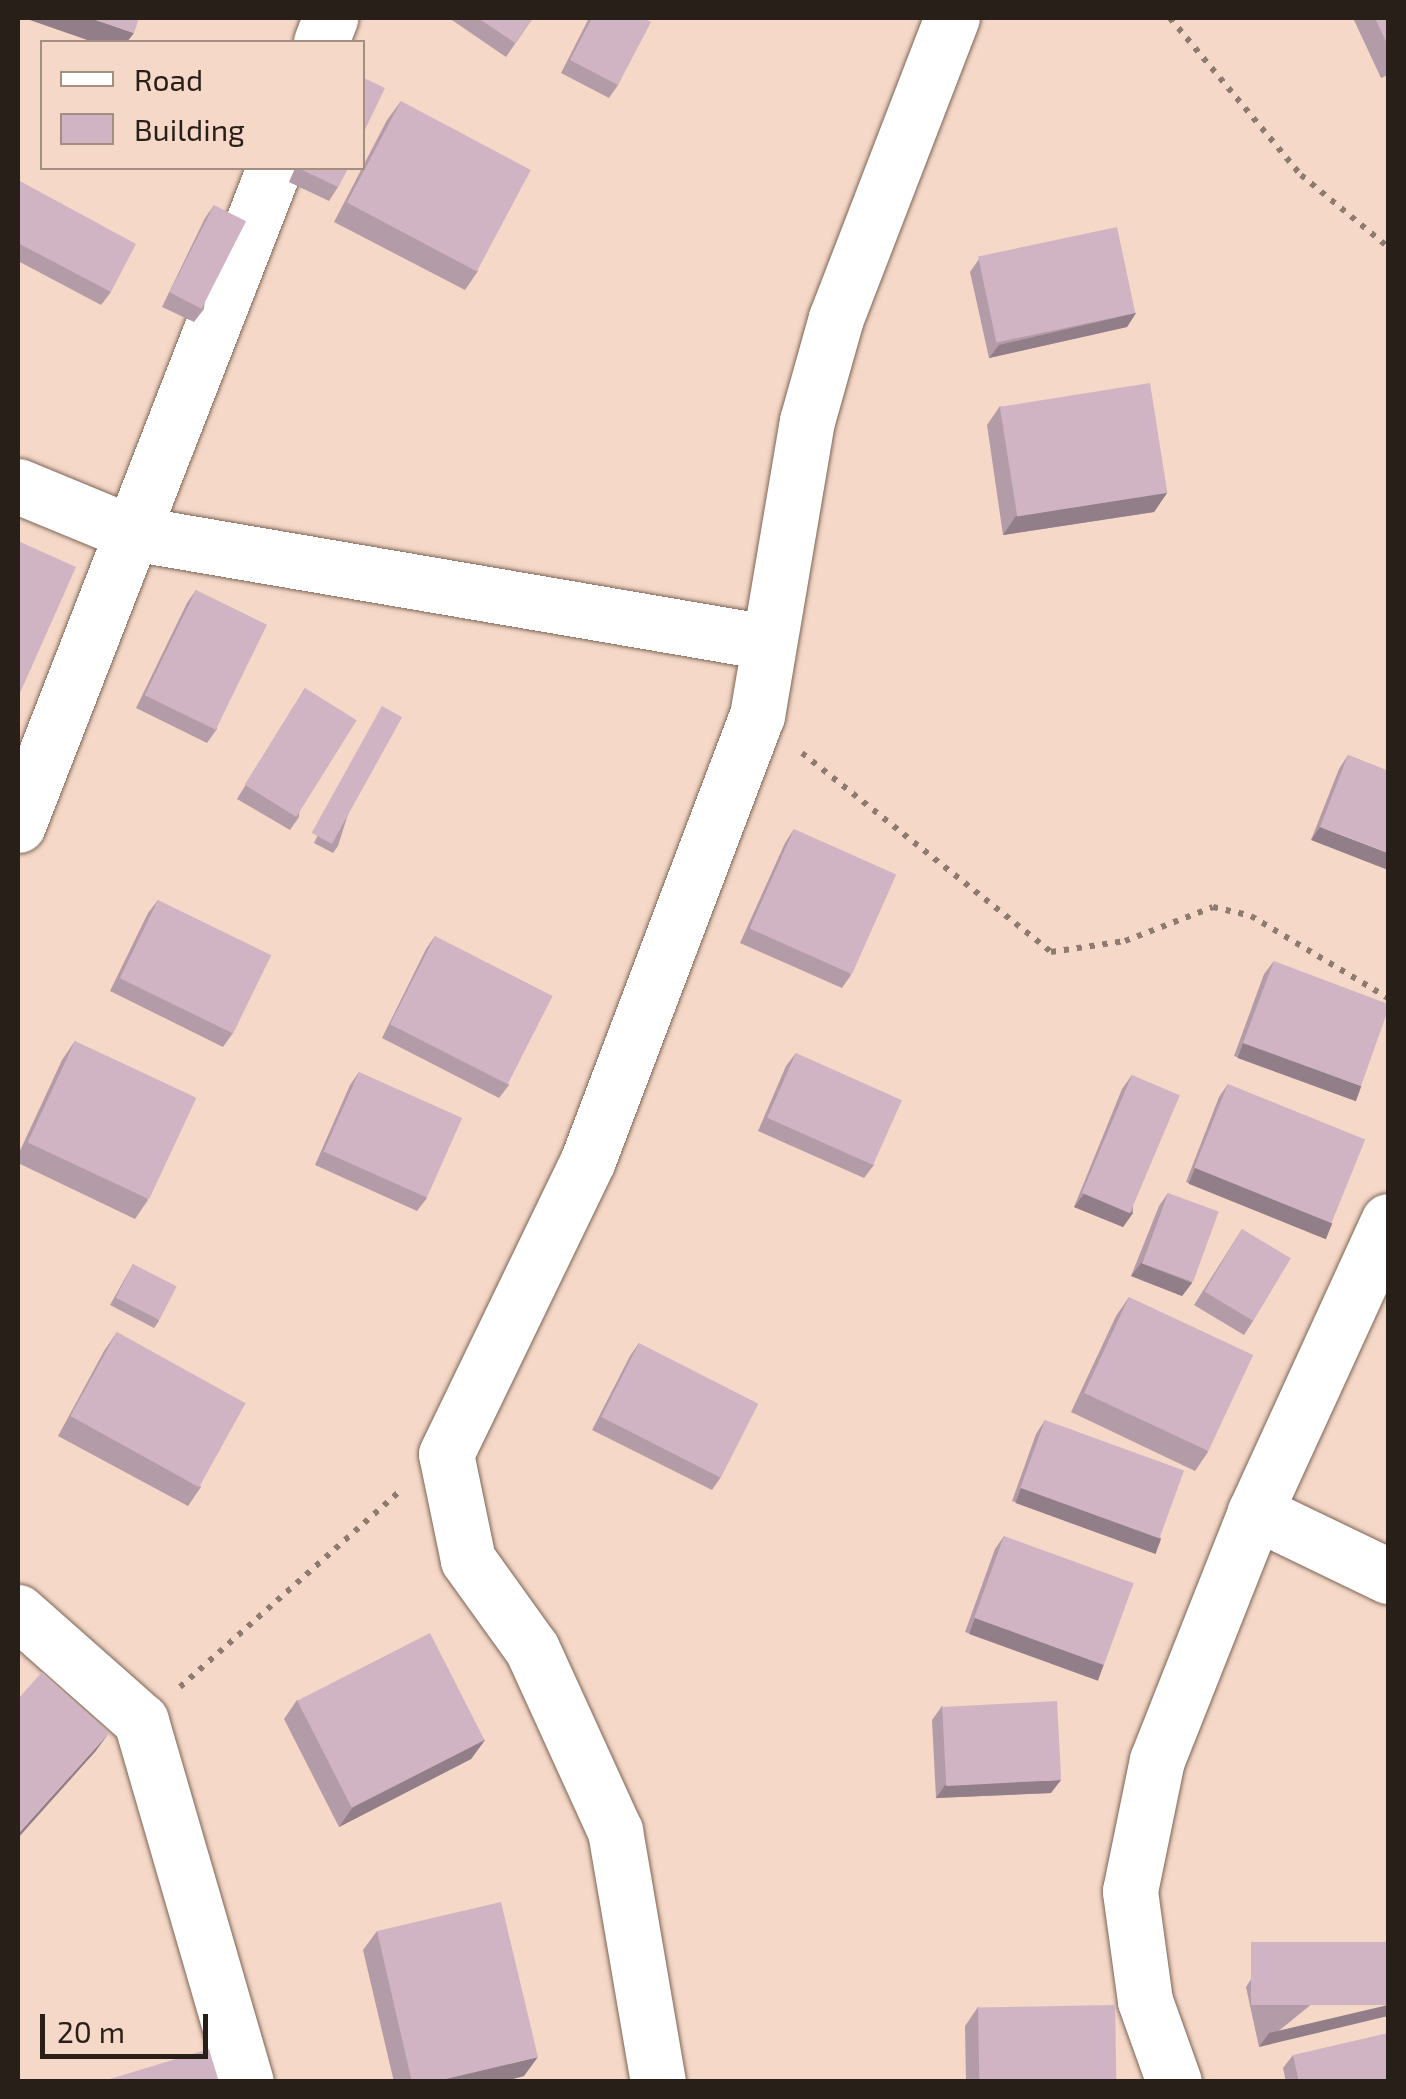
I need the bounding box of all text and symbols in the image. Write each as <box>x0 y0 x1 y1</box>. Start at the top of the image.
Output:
legend <box>40 40 365 170</box>
text: Road <box>134 61 203 97</box>
text: Building <box>134 111 245 147</box>
scale bar <box>45 1994 212 2056</box>
text: 20 m <box>57 2013 125 2049</box>

